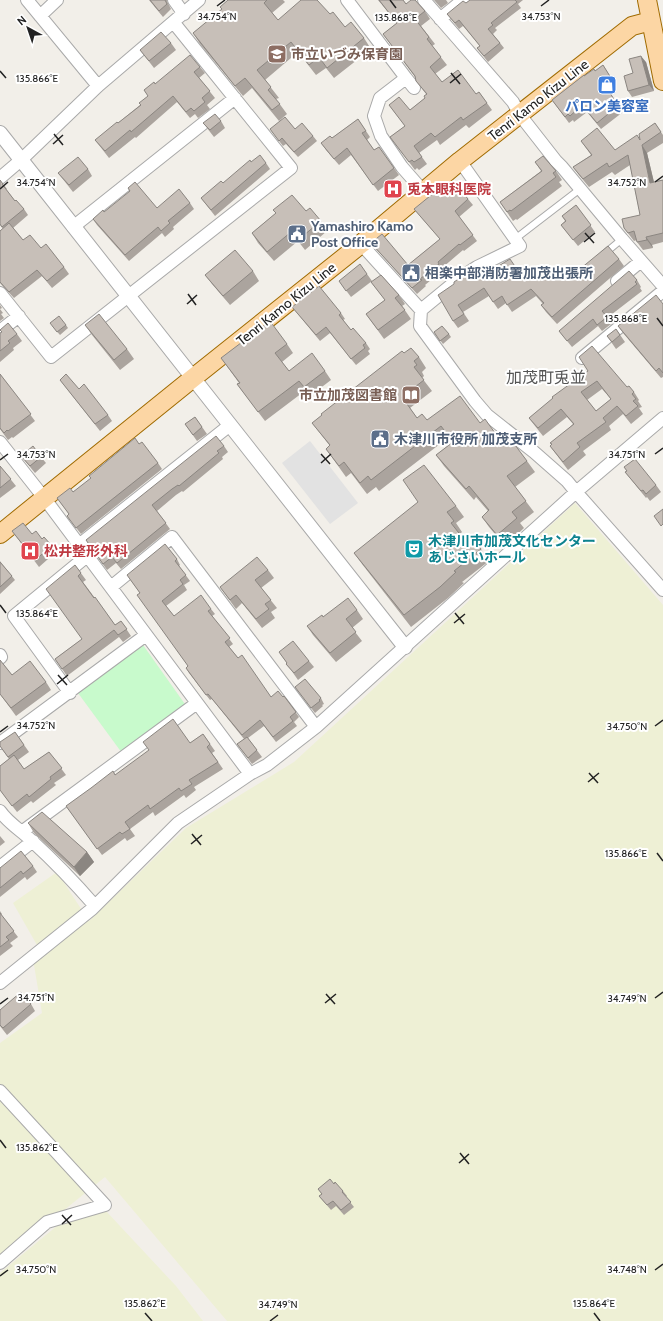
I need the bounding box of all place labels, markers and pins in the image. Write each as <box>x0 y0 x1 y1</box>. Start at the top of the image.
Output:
school or university icon: 市立いづみ保育園 <box>266 43 288 65</box>
place label: 市立いづみ保育園 <box>291 45 403 63</box>
shop icon: パロン美容室 <box>596 74 618 96</box>
place label: パロン美容室 <box>565 97 649 115</box>
hospital icon: 兎本眼科医院 <box>382 178 404 200</box>
place label: 兎本眼科医院 <box>407 180 491 198</box>
place label: Yamashiro Kamo Post Office <box>310 217 413 251</box>
public building icon: Yamashiro Kamo Post Office <box>286 223 308 245</box>
public building icon: 相楽中部消防署加茂出張所 <box>400 262 422 284</box>
place label: 相楽中部消防署加茂出張所 <box>425 264 593 282</box>
library icon: 市立加茂図書館 <box>400 384 422 406</box>
place label: 市立加茂図書館 <box>299 386 397 404</box>
public building icon: 木津川市役所 加茂支所 <box>369 428 391 450</box>
place label: 木津川市役所 加茂支所 <box>394 430 537 448</box>
place label: 木津川市加茂文化センター あじさいホール <box>428 532 596 566</box>
theatre icon: 木津川市加茂文化センター あじさいホール <box>403 538 425 560</box>
hospital icon: 松井整形外科 <box>19 540 41 562</box>
place label: 松井整形外科 <box>44 542 128 560</box>

